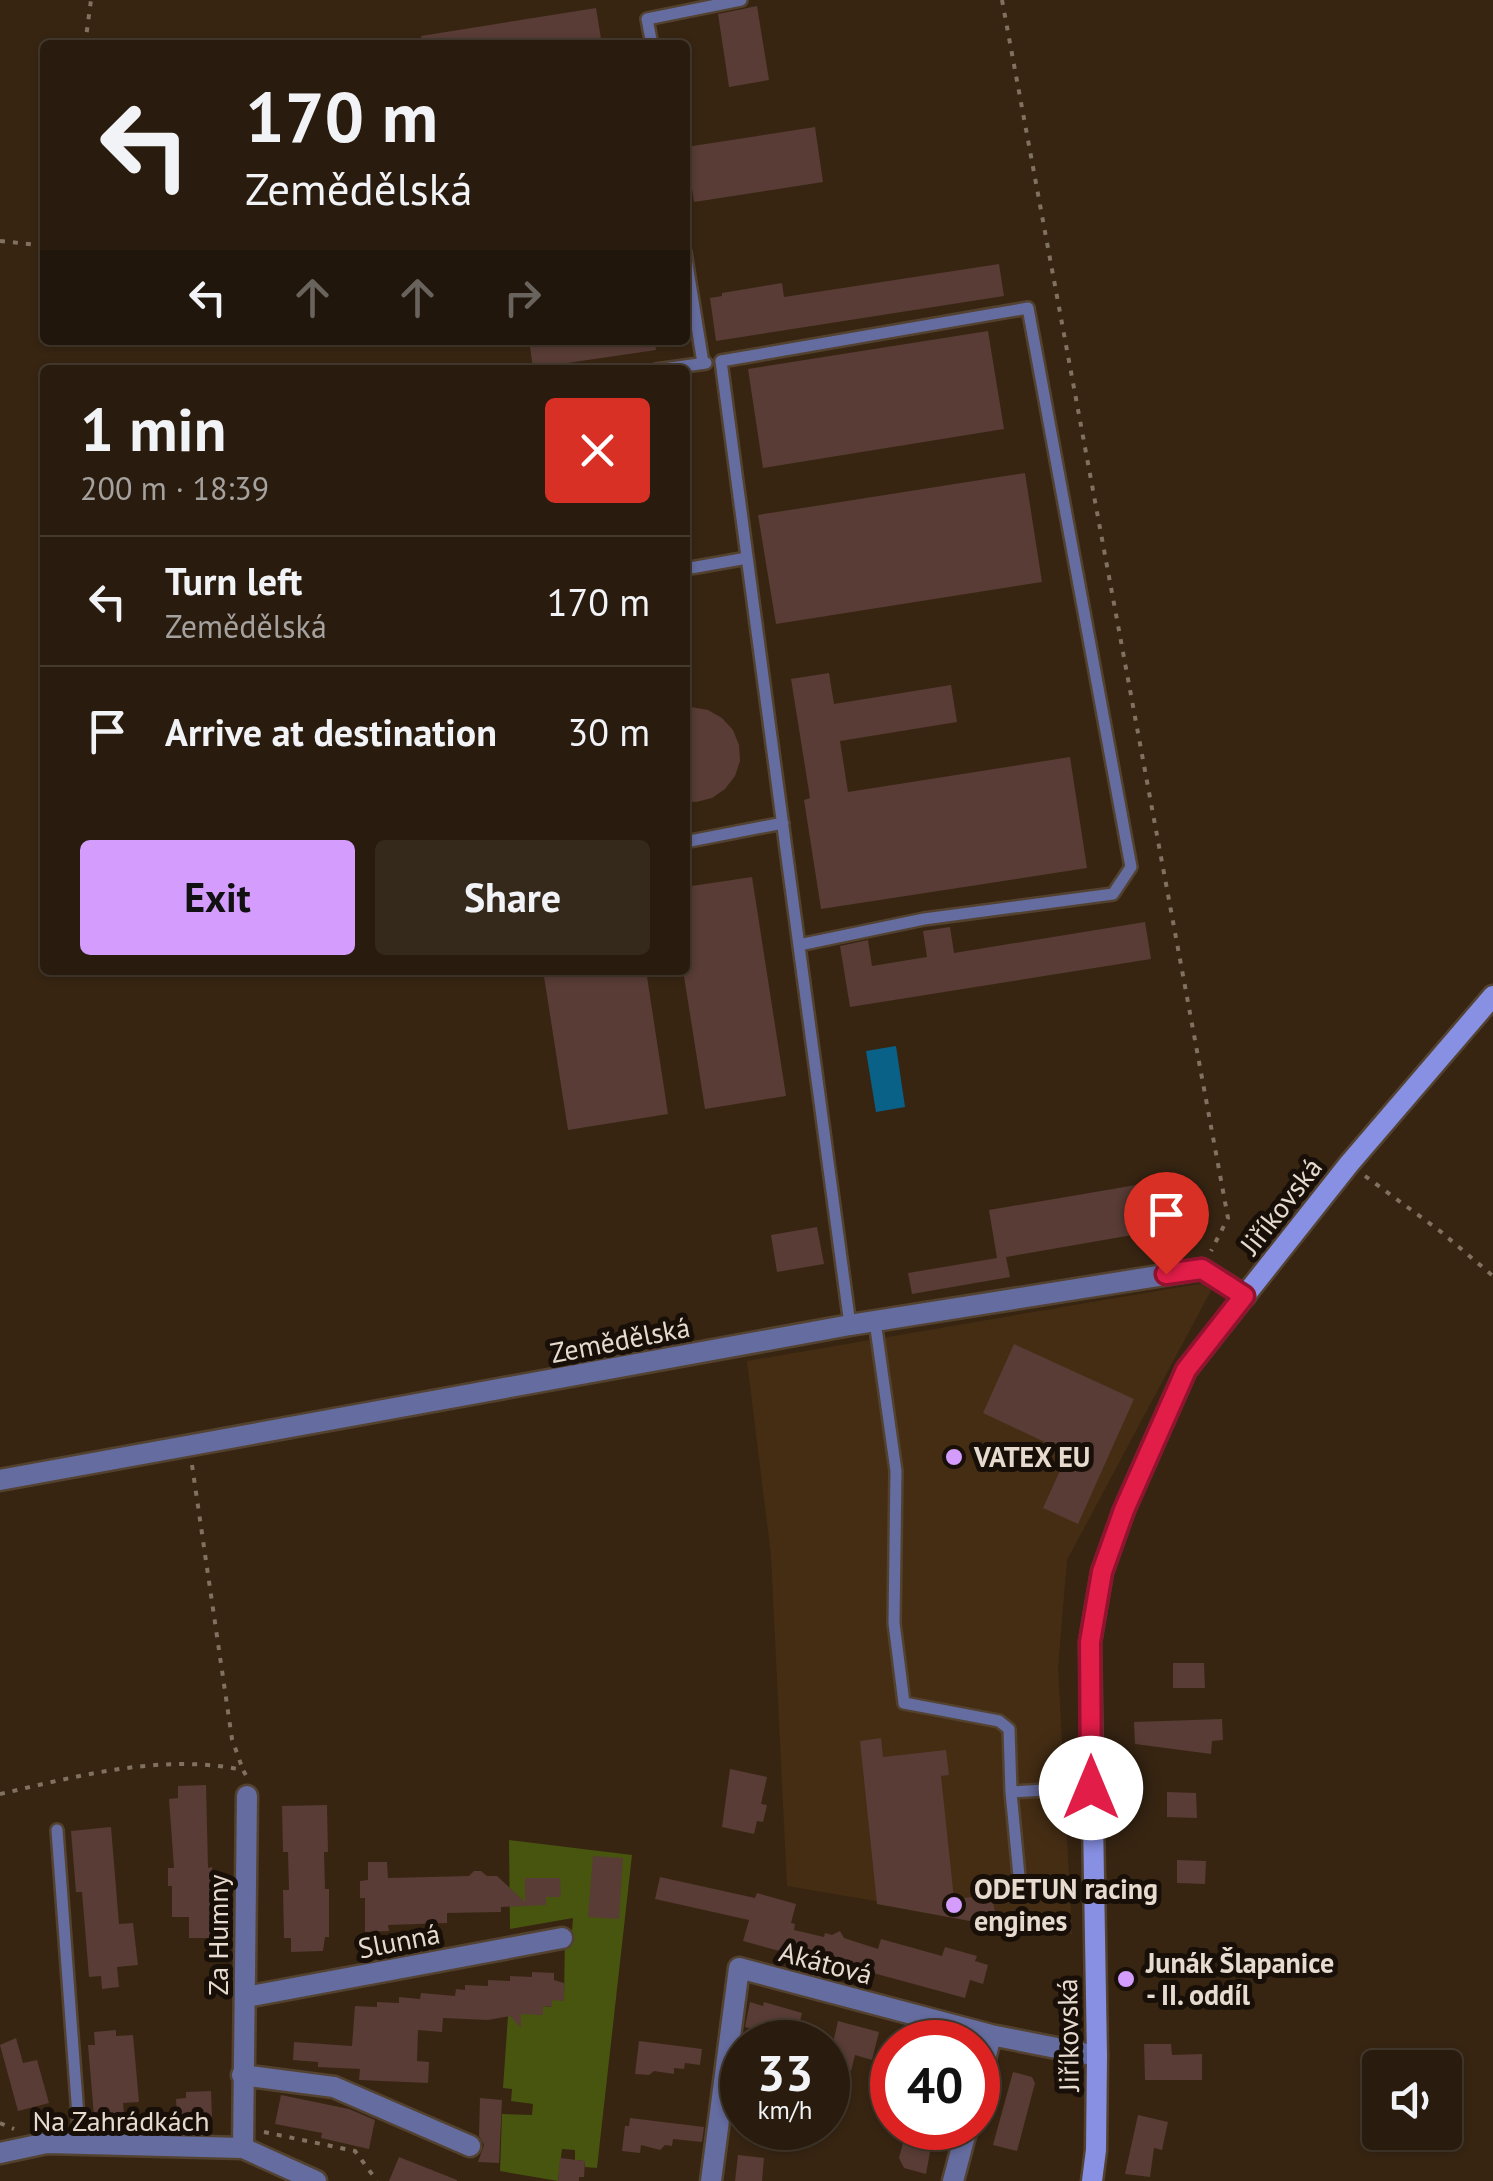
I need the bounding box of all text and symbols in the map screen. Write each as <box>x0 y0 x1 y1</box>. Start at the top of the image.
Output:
text: 170 m <box>245 71 438 161</box>
icon: left <box>80 80 210 210</box>
text: Zemědělská <box>245 159 473 217</box>
icon: left <box>180 270 235 325</box>
icon: ahead <box>285 270 340 325</box>
icon: ahead <box>390 270 445 325</box>
icon: right <box>495 270 550 325</box>
text: 1 min <box>80 390 226 468</box>
button: close <box>545 398 650 503</box>
text: 200 m · 18:39 <box>80 467 269 509</box>
text: Turn left <box>165 556 302 605</box>
icon: left <box>80 574 135 629</box>
text: 170 m <box>547 577 650 626</box>
text: Zemědělská <box>165 605 327 647</box>
icon: arrive <box>80 704 135 759</box>
text: Arrive at destination <box>165 707 497 756</box>
text: 30 m <box>568 707 650 756</box>
button: Exit <box>80 840 355 955</box>
button: Share <box>375 840 650 955</box>
street label: Jiříkovská <box>1231 1150 1330 1262</box>
pin <box>1124 1172 1209 1275</box>
icon: arrive <box>1139 1187 1194 1242</box>
street label: Zemědělská <box>547 1308 693 1371</box>
place label: VATEX EU <box>973 1438 1090 1475</box>
marker: VATEX EU <box>943 1446 965 1468</box>
position arrow <box>1039 1736 1143 1840</box>
place label: ODETUN racing engines <box>974 1870 1158 1939</box>
street label: Za Humny <box>199 1874 236 1996</box>
marker: ODETUN racing engines <box>943 1894 965 1916</box>
street label: Slunná <box>355 1914 443 1967</box>
street label: Akátová <box>775 1932 877 1993</box>
place label: Junák Šlapanice - II. oddíl <box>1145 1944 1334 2013</box>
marker: Junák Šlapanice - II. oddíl <box>1115 1968 1137 1990</box>
street label: Jiříkovská <box>1048 1978 1087 2093</box>
speed limit sign: 40 <box>870 2020 1000 2150</box>
text: 33 <box>757 2040 813 2105</box>
map controls <box>1362 2050 1462 2150</box>
button: sound <box>1362 2050 1462 2150</box>
text: km/h <box>758 2094 812 2126</box>
street label: Na Zahrádkách <box>32 2102 210 2139</box>

